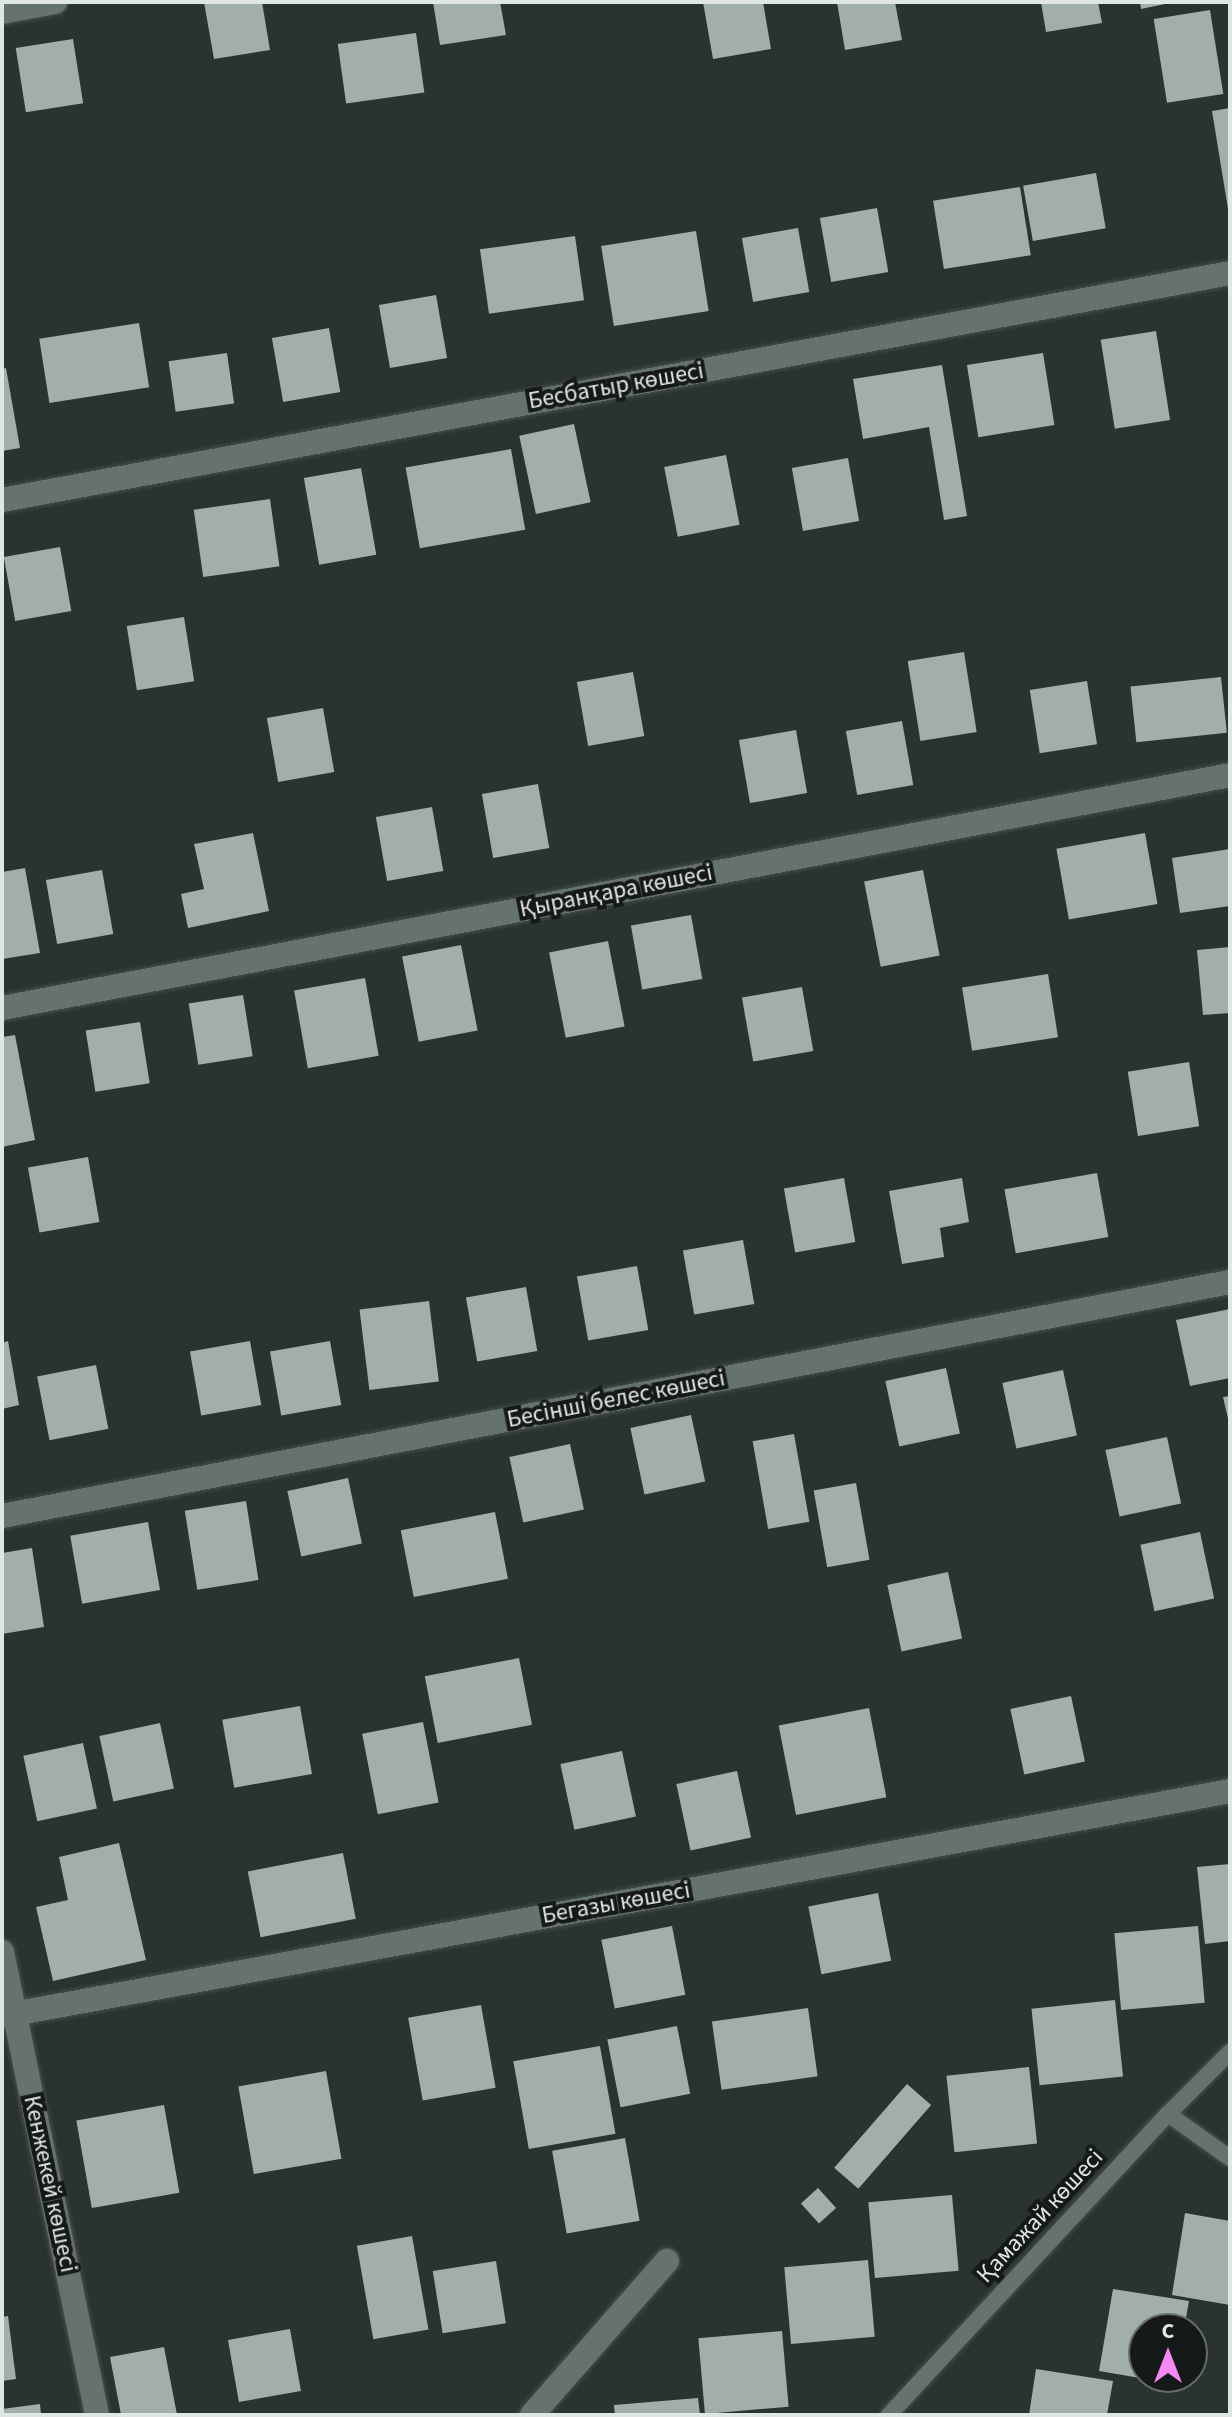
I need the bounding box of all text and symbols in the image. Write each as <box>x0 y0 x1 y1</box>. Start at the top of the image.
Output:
street label: Бесбатыр көшесі <box>526 356 706 416</box>
street label: Қыранқара көшесі <box>517 858 715 924</box>
street label: Бесінші белес көшесі <box>505 1364 727 1434</box>
street label: Бегазы көшесі <box>540 1876 692 1930</box>
street label: Кенжекей көшесі <box>17 2093 83 2275</box>
street label: Қамажай көшесі <box>971 2143 1109 2289</box>
north arrow <box>1128 2313 1208 2393</box>
text: С <box>1162 2315 1174 2347</box>

